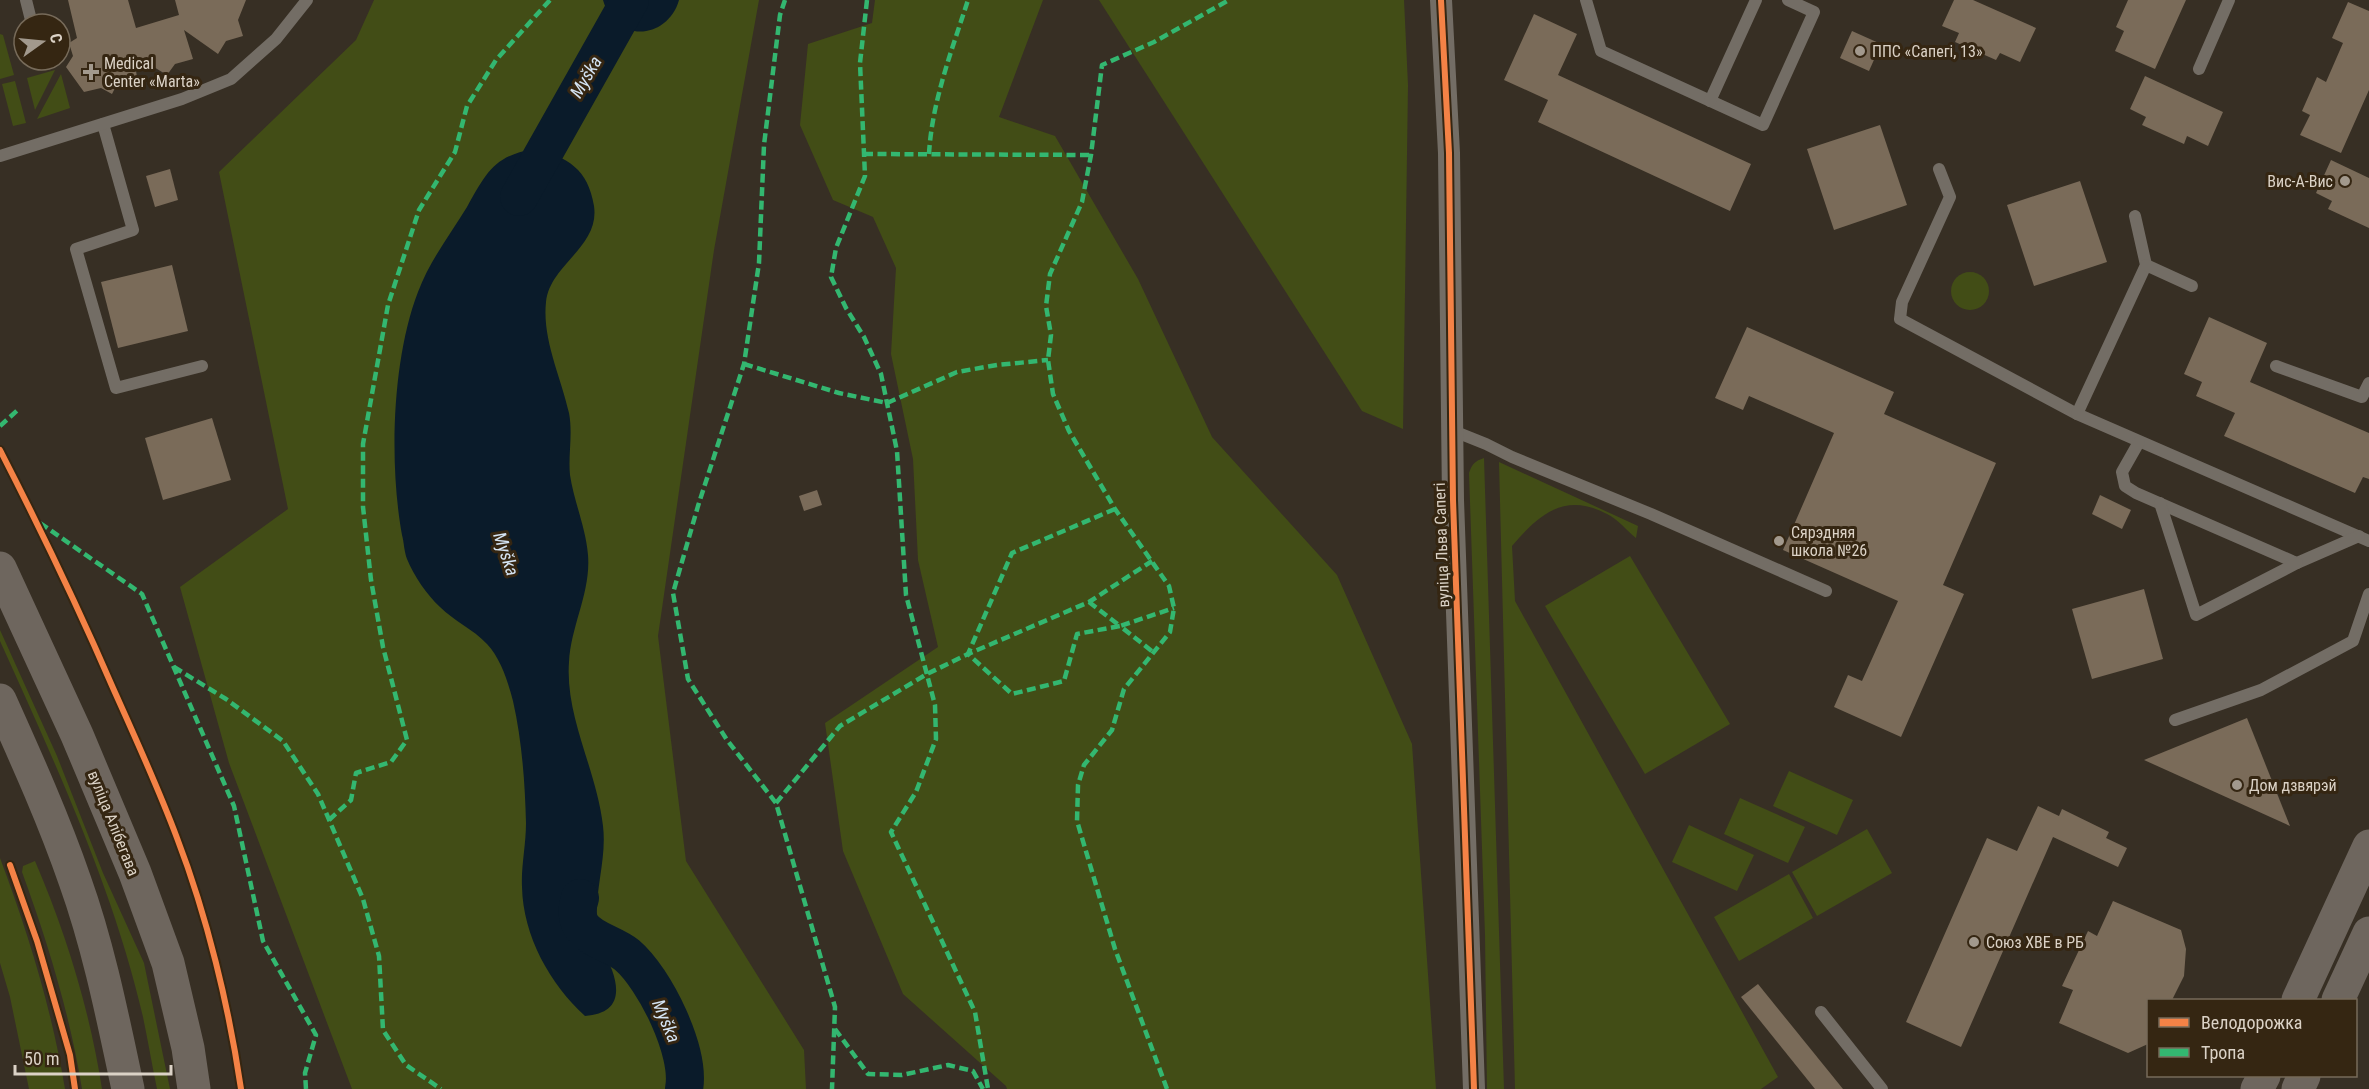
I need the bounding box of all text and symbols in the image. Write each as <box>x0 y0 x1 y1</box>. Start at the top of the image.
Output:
north arrow <box>12 12 72 72</box>
text: С <box>46 31 66 45</box>
place label: ППС «Сапегі, 13» <box>1872 42 1983 61</box>
marker: ППС «Сапегі, 13» <box>1853 44 1867 58</box>
water label: Муška <box>565 52 606 101</box>
place label: Medical Center «Marta» <box>104 54 200 91</box>
marker: Medical Center «Marta» <box>82 63 100 81</box>
place label: Вис-А-Вис <box>2267 172 2333 191</box>
marker: Вис-А-Вис <box>2338 174 2352 188</box>
street label: вуліца Льва Сапегі <box>1430 482 1453 608</box>
place label: Сярэдняя школа №26 <box>1791 523 1867 560</box>
water label: Муška <box>489 529 524 578</box>
marker: Сярэдняя школа №26 <box>1772 534 1786 548</box>
street label: вуліца Алібегава <box>84 768 143 879</box>
place label: Дом дзвярэй <box>2249 776 2337 795</box>
marker: Дом дзвярэй <box>2230 778 2244 792</box>
place label: Союз ХВЕ в РБ <box>1986 933 2084 952</box>
marker: Союз ХВЕ в РБ <box>1967 935 1981 949</box>
water label: Муška <box>648 996 685 1045</box>
legend <box>2147 999 2357 1077</box>
text: Велодорожка <box>2201 1012 2302 1033</box>
scale bar <box>15 1038 171 1076</box>
text: Тропа <box>2201 1042 2245 1063</box>
text: 50 m <box>24 1048 59 1069</box>

